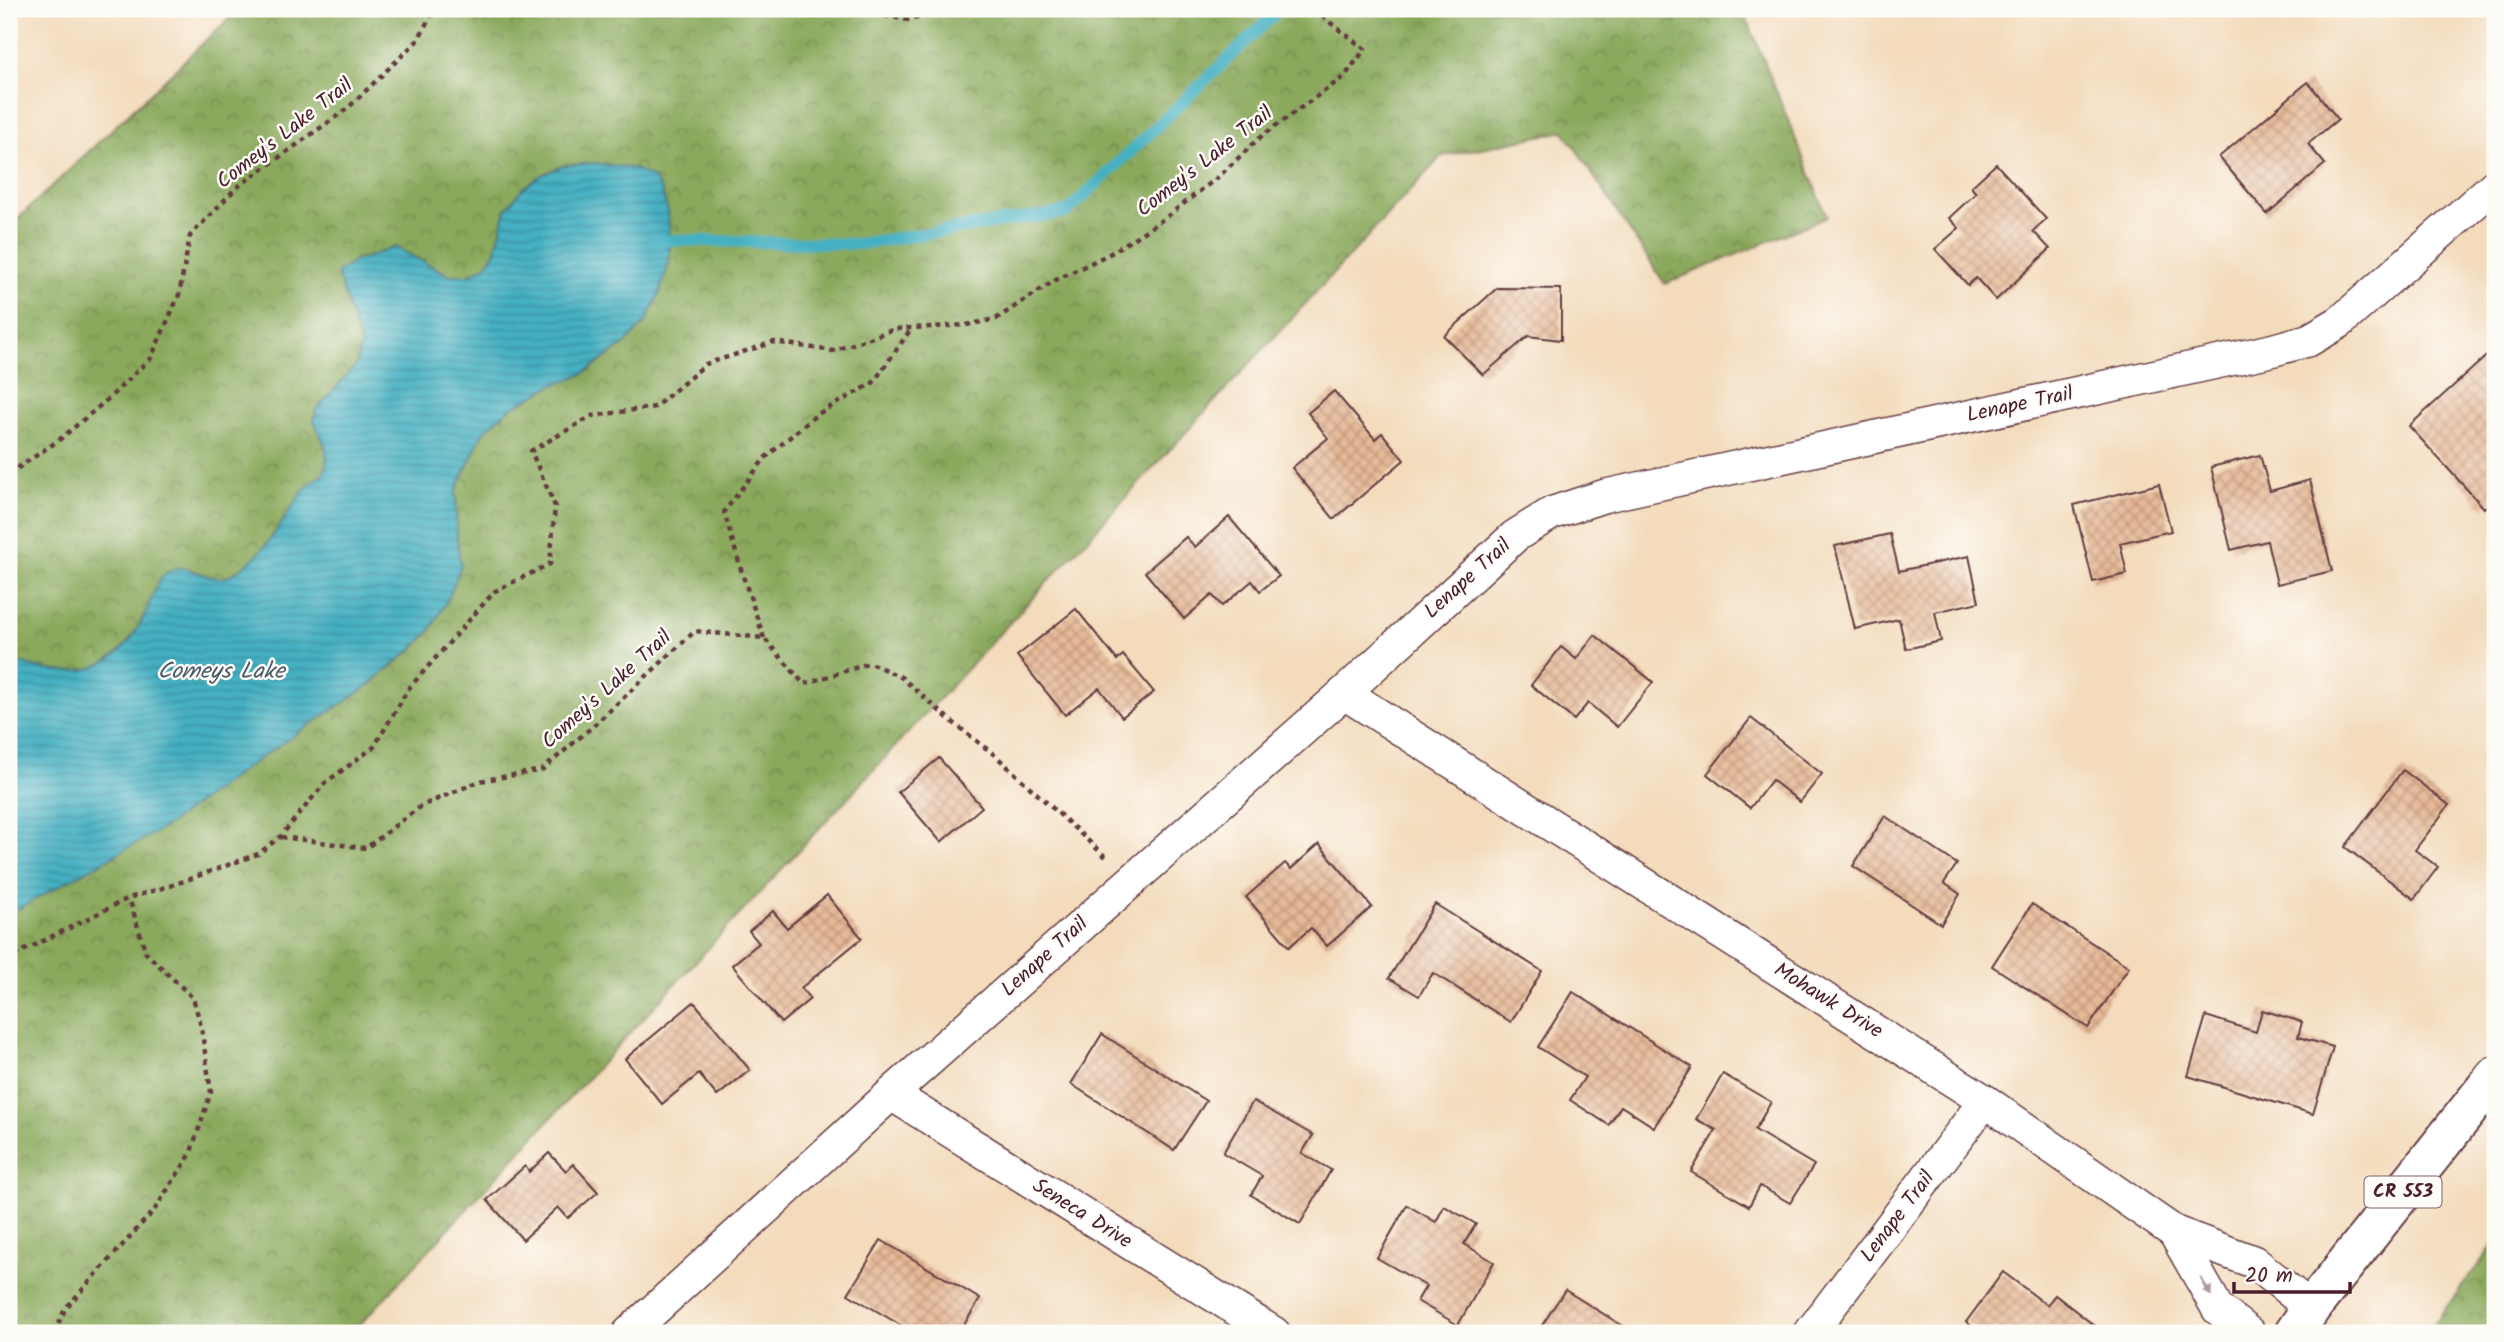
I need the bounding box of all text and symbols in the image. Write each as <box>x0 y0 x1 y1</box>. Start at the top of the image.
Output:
street label: Comey's Lake Trail <box>210 70 360 198</box>
street label: Comey's Lake Trail <box>1130 98 1280 226</box>
street label: Lenape Trail <box>1964 378 2076 432</box>
street label: Lenape Trail <box>1417 531 1519 627</box>
street label: Comey's Lake Trail <box>534 622 680 758</box>
water label: Comeys Lake <box>157 654 287 690</box>
street label: Lenape Trail <box>994 909 1096 1005</box>
street label: Mohawk Drive <box>1767 954 1890 1048</box>
street label: Lenape Trail <box>1852 1164 1944 1270</box>
street label: Seneca Drive <box>1025 1170 1139 1258</box>
road number: CR 553 <box>2364 1176 2442 1208</box>
scale bar <box>2234 1251 2350 1295</box>
text: 20 m <box>2245 1260 2293 1293</box>
one-way arrow <box>2200 1278 2212 1297</box>

